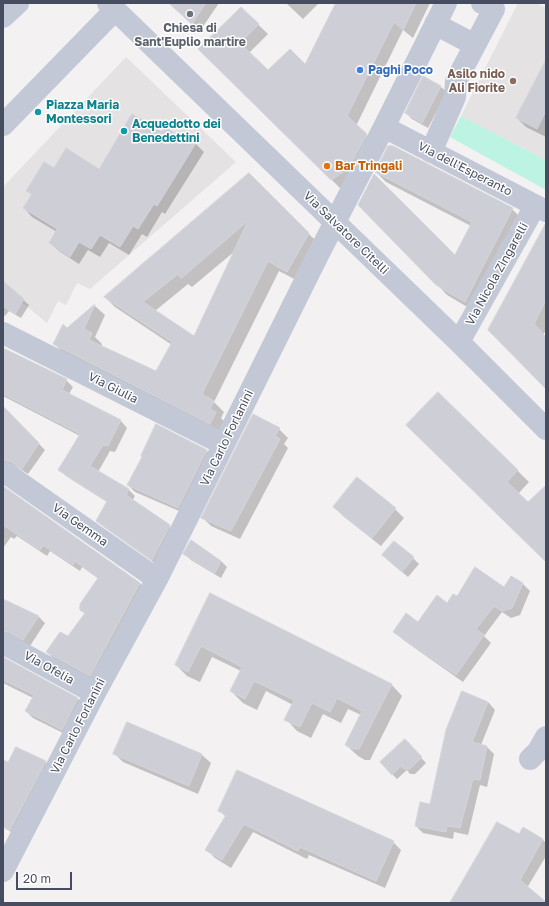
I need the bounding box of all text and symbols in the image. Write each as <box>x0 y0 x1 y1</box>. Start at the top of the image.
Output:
marker: Chiesa di Sant'Euplio martire <box>185 9 195 19</box>
place label: Chiesa di Sant'Euplio martire <box>134 21 246 49</box>
place label: Paghi Poco <box>368 63 433 77</box>
marker: Paghi Poco <box>355 65 365 75</box>
place label: Asilo nido Ali Fiorite <box>447 67 505 95</box>
marker: Asilo nido Ali Fiorite <box>508 76 518 86</box>
place label: Piazza Maria Montessori <box>46 98 119 126</box>
marker: Piazza Maria Montessori <box>33 107 43 117</box>
place label: Acquedotto dei Benedettini <box>132 117 221 145</box>
marker: Acquedotto dei Benedettini <box>119 126 129 136</box>
street label: Via dell'Esperanto <box>415 139 515 199</box>
place label: Bar Tringali <box>335 159 402 173</box>
marker: Bar Tringali <box>322 161 332 171</box>
street label: Via Salvatore Citelli <box>300 189 392 277</box>
street label: Via Nicola Zingarelli <box>463 220 531 328</box>
street label: Via Giulia <box>86 369 140 407</box>
street label: Via Carlo Forlanini <box>197 388 257 488</box>
street label: Via Gemma <box>49 501 111 549</box>
street label: Via Ofelia <box>21 648 77 688</box>
street label: Via Carlo Forlanini <box>48 676 108 776</box>
scale bar <box>18 864 74 890</box>
text: 20 m <box>23 871 51 886</box>

